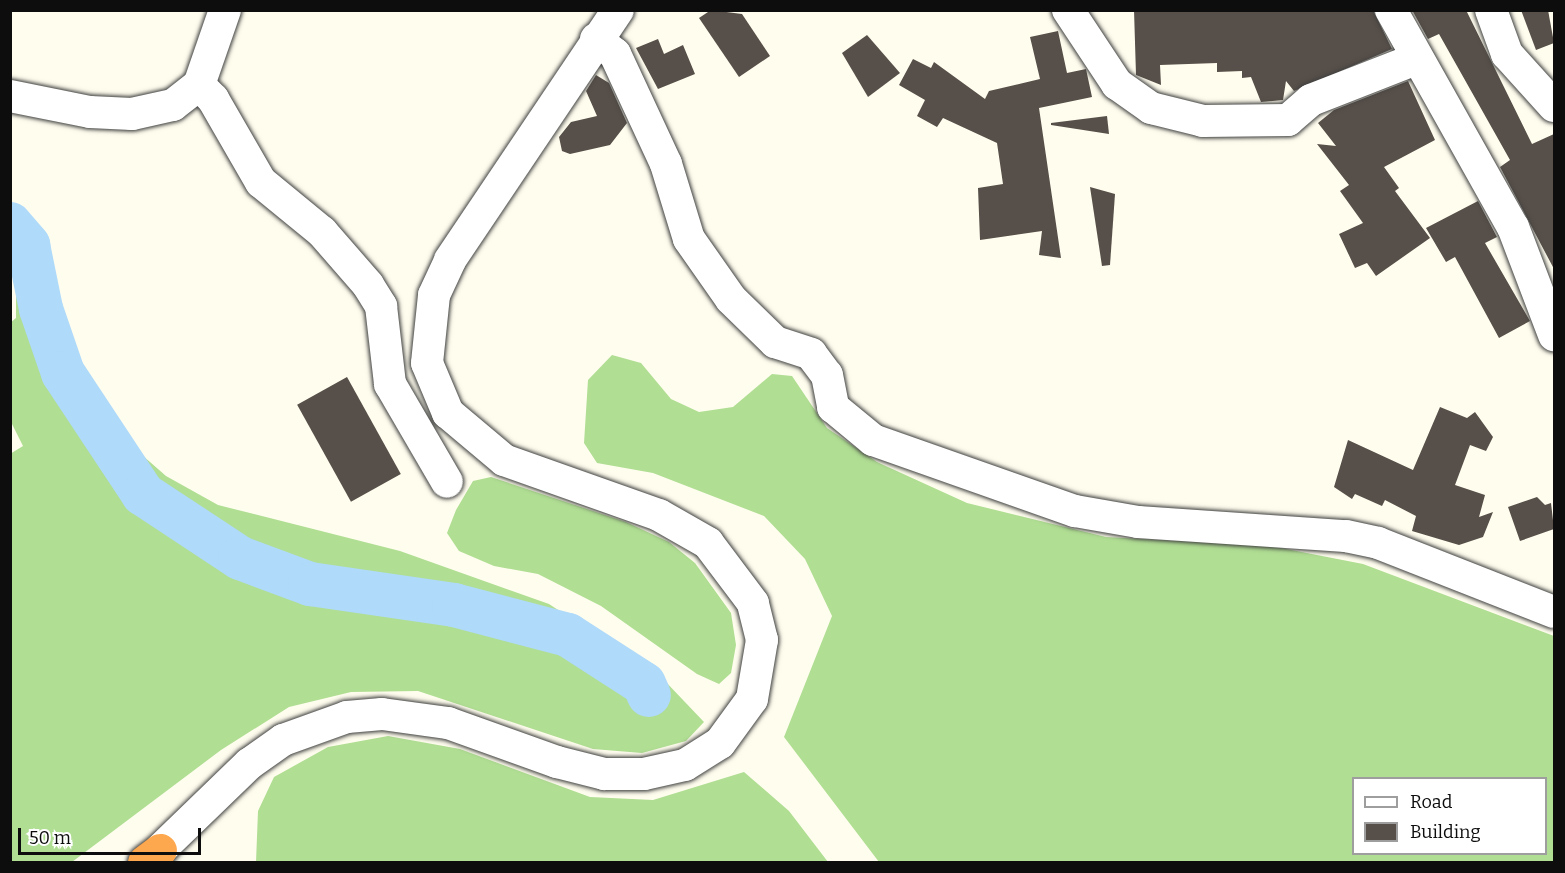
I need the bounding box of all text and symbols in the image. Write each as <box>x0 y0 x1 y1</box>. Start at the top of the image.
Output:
legend <box>1352 777 1547 855</box>
text: Road <box>1410 791 1452 813</box>
scale bar <box>21 816 204 854</box>
text: Building <box>1410 821 1481 843</box>
text: 50 m <box>29 827 71 849</box>

